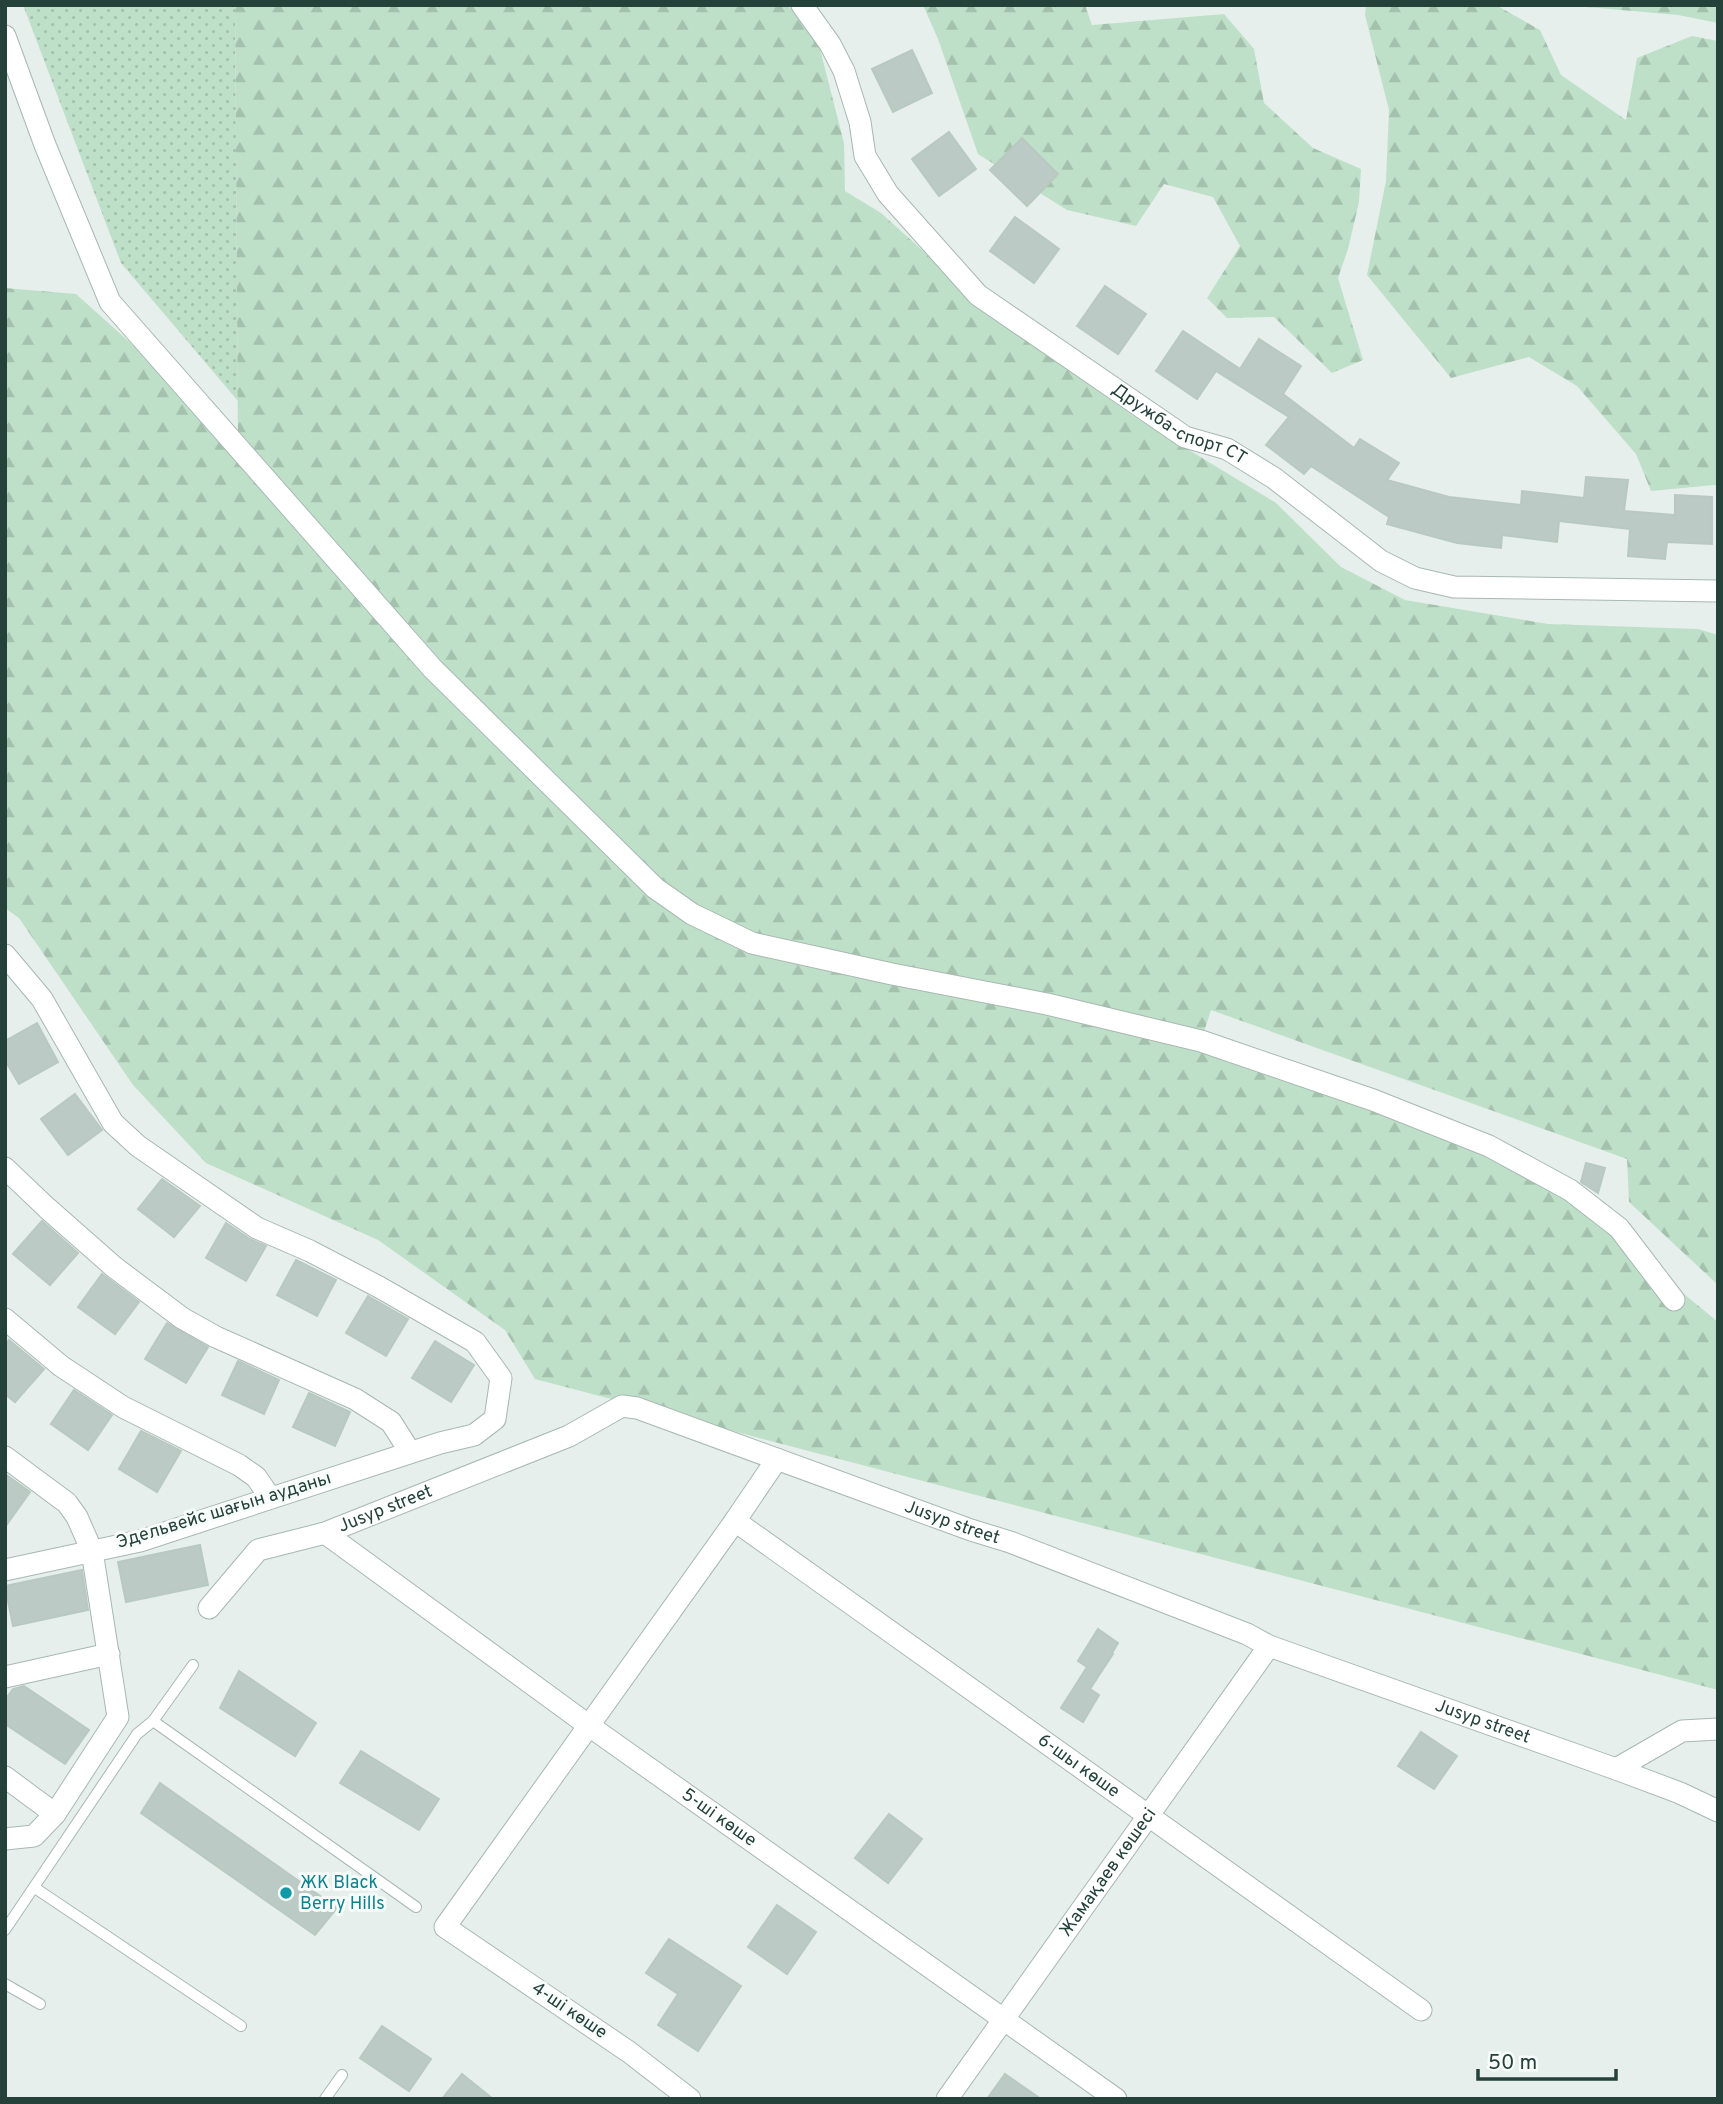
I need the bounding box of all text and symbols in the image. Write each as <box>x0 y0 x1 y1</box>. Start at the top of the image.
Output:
street label: Дружба-спорт СТ <box>1107 378 1251 470</box>
street label: Эдельвейс шағын ауданы <box>114 1467 334 1555</box>
street label: Jusyp street <box>335 1480 436 1538</box>
street label: Jusyp street <box>901 1495 1003 1550</box>
street label: Jusyp street <box>1432 1694 1533 1749</box>
street label: 6-шы көше <box>1033 1729 1124 1803</box>
street label: 5-ші көше <box>677 1783 761 1852</box>
street label: Жамақаев көшесі <box>1054 1804 1162 1941</box>
place label: ЖК Black Berry Hills <box>300 1872 385 1916</box>
marker: ЖК Black Berry Hills <box>278 1885 294 1901</box>
street label: 4-ші көше <box>527 1977 611 2045</box>
scale bar <box>1478 2038 1616 2082</box>
text: 50 m <box>1488 2050 1537 2077</box>

